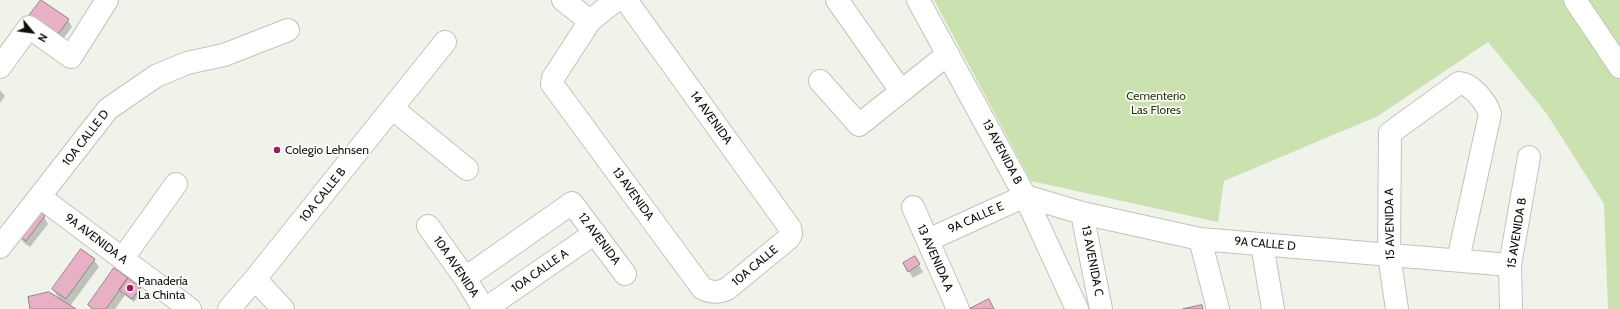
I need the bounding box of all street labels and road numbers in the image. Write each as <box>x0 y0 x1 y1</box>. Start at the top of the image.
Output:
street label: 14 AVENIDA <box>687 89 735 147</box>
street label: 10A CALLE D <box>60 107 112 169</box>
street label: 13 AVENIDA B <box>979 117 1025 187</box>
street label: 10A CALLE B <box>297 165 349 225</box>
street label: 13 AVENIDA <box>609 165 657 223</box>
street label: 15 AVENIDA A <box>1382 188 1398 260</box>
street label: 15 AVENIDA B <box>1504 197 1530 269</box>
street label: 9A CALLE E <box>946 199 1006 237</box>
street label: 12 AVENIDA <box>575 210 623 268</box>
street label: 9A AVENIDA A <box>62 211 130 267</box>
street label: 13 AVENIDA A <box>914 222 956 294</box>
street label: 13 AVENIDA C <box>1078 225 1106 297</box>
street label: 10A AVENIDA <box>430 234 482 300</box>
street label: 9A CALLE D <box>1234 234 1296 254</box>
street label: 10A CALLE <box>729 243 781 289</box>
street label: 10A CALLE A <box>509 246 571 296</box>

